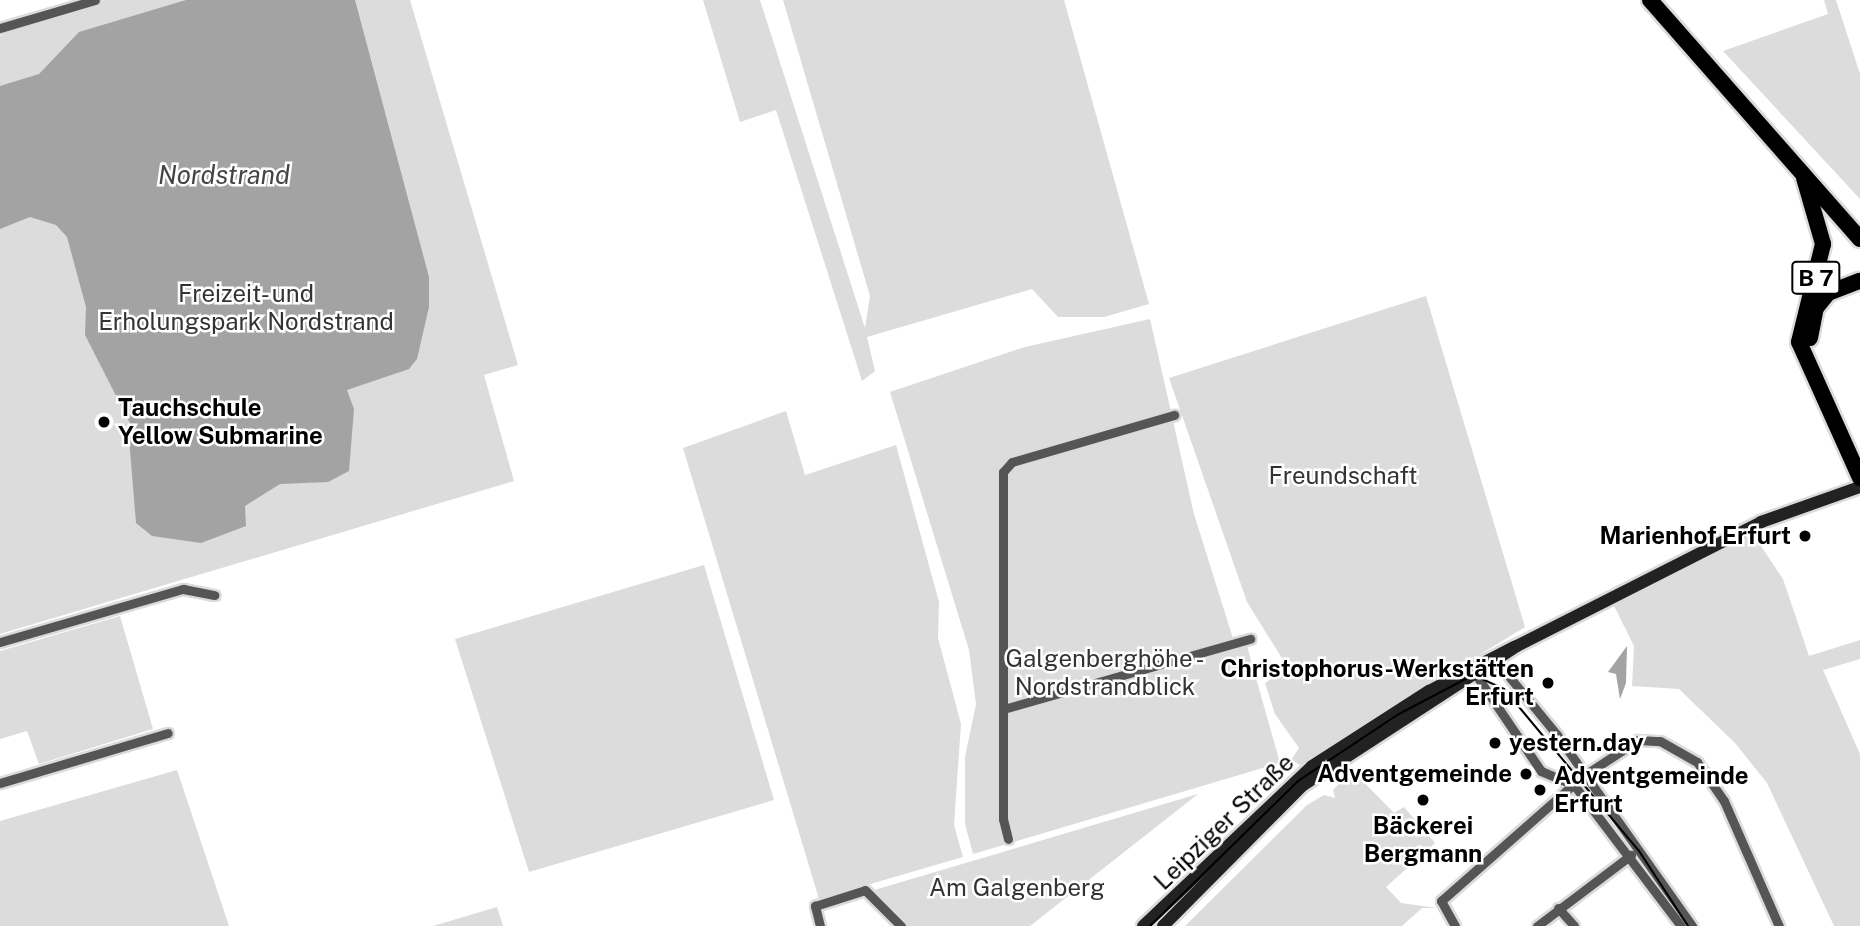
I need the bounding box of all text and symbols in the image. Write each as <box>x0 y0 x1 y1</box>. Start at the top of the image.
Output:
water label: Nordstrand <box>158 159 290 191</box>
road number: B 7 <box>1790 258 1842 298</box>
park label: Freizeit- und Erholungspark Nordstrand <box>98 280 394 336</box>
place label: Tauchschule Yellow Submarine <box>118 394 323 450</box>
marker: Tauchschule Yellow Submarine <box>96 414 112 430</box>
park label: Freundschaft <box>1268 462 1418 490</box>
place label: Marienhof Erfurt <box>1599 522 1791 550</box>
marker: Marienhof Erfurt <box>1797 528 1813 544</box>
park label: Galgenberghöhe - Nordstrandblick <box>1004 645 1206 701</box>
place label: Christophorus-Werkstätten Erfurt <box>1220 655 1534 711</box>
marker: Christophorus-Werkstätten Erfurt <box>1540 675 1556 691</box>
place label: yestern.day <box>1509 729 1644 757</box>
marker: yestern.day <box>1487 735 1503 751</box>
street label: Leipziger Straße <box>1148 748 1300 896</box>
place label: Adventgemeinde <box>1317 760 1512 788</box>
place label: Adventgemeinde Erfurt <box>1554 762 1749 818</box>
marker: Adventgemeinde <box>1518 766 1534 782</box>
marker: Adventgemeinde Erfurt <box>1532 782 1548 798</box>
marker: Bäckerei Bergmann <box>1415 792 1431 808</box>
place label: Bäckerei Bergmann <box>1364 812 1482 868</box>
park label: Am Galgenberg <box>929 874 1105 902</box>

